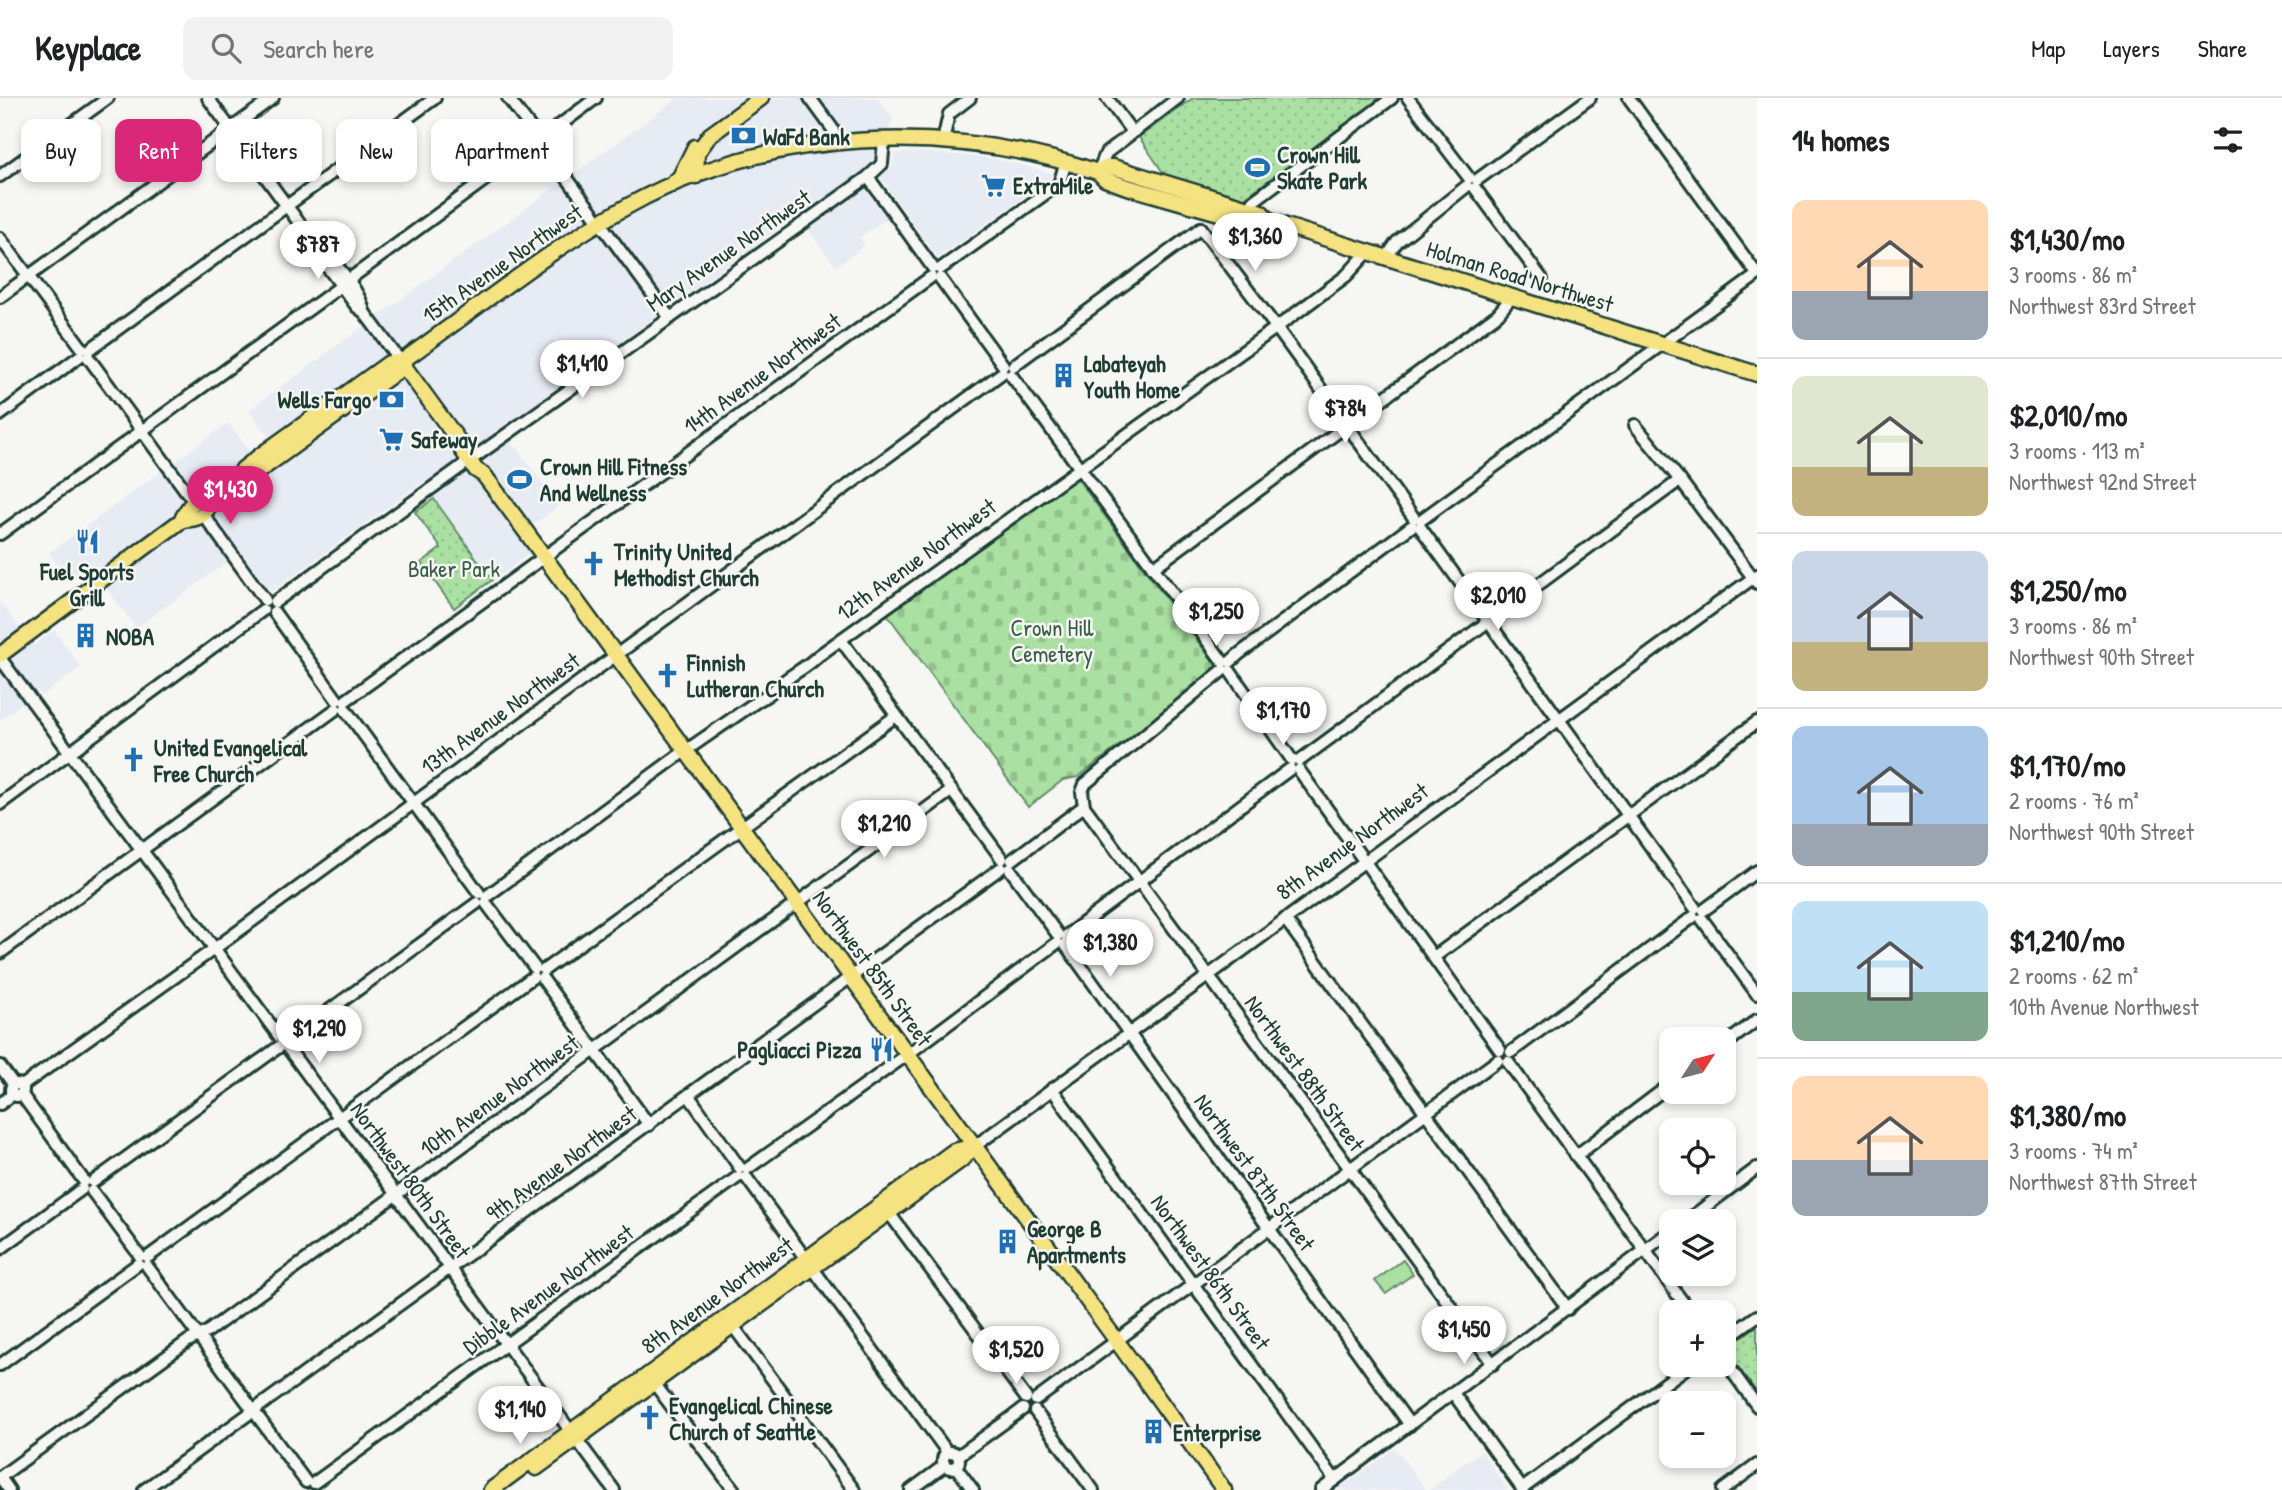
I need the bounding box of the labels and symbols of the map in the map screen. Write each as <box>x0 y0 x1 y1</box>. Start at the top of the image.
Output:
place label: WaFd Bank <box>763 121 850 152</box>
bank icon: WaFd Bank <box>729 122 757 150</box>
place label: Crown Hill Skate Park <box>1277 139 1367 196</box>
sports icon: Crown Hill Skate Park <box>1243 153 1271 181</box>
place label: ExtraMile <box>1013 170 1094 201</box>
supermarket icon: ExtraMile <box>979 171 1007 199</box>
street label: Mary Avenue Northwest <box>639 181 818 319</box>
street label: 15th Avenue Northwest <box>416 195 589 330</box>
pin: $1,360 <box>1198 214 1312 273</box>
pin: $787 <box>277 222 359 281</box>
street label: Holman Road Northwest <box>1423 233 1618 319</box>
street label: 14th Avenue Northwest <box>677 305 848 441</box>
pin: $1,410 <box>525 341 639 400</box>
place label: Labateyah Youth Home <box>1084 348 1181 405</box>
building icon: Labateyah Youth Home <box>1050 362 1078 390</box>
place label: Wells Fargo <box>278 384 372 416</box>
bank icon: Wells Fargo <box>377 385 405 413</box>
pin: $784 <box>1304 386 1386 445</box>
place label: Safeway <box>411 424 478 456</box>
supermarket icon: Safeway <box>377 425 405 453</box>
place label: Crown Hill Fitness And Wellness <box>540 451 687 508</box>
sports icon: Crown Hill Fitness And Wellness <box>506 465 534 493</box>
pin: $1,430 <box>173 466 287 526</box>
street label: 12th Avenue Northwest <box>830 490 1003 627</box>
restaurant icon: Fuel Sports Grill <box>73 527 101 555</box>
place label: Trinity United Methodist Church <box>613 536 759 593</box>
church icon: Trinity United Methodist Church <box>580 550 608 578</box>
park label: Baker Park <box>408 553 500 584</box>
place label: Fuel Sports Grill <box>39 556 134 613</box>
pin: $2,010 <box>1441 573 1555 632</box>
pin: $1,250 <box>1159 588 1273 648</box>
park label: Crown Hill Cemetery <box>1011 612 1095 669</box>
place label: NOBA <box>106 621 155 652</box>
building icon: NOBA <box>72 622 100 650</box>
street label: 13th Avenue Northwest <box>414 644 587 781</box>
place label: Finnish Lutheran Church <box>686 647 824 704</box>
church icon: Finnish Lutheran Church <box>653 661 681 689</box>
pin: $1,170 <box>1226 688 1340 747</box>
place label: United Evangelical Free Church <box>153 732 308 789</box>
church icon: United Evangelical Free Church <box>120 746 148 774</box>
street label: 8th Avenue Northwest <box>1270 775 1435 907</box>
pin: $1,210 <box>827 800 941 860</box>
street label: Northwest 85th Street <box>806 884 941 1053</box>
pin: $1,380 <box>1053 920 1167 979</box>
street label: Northwest 88th Street <box>1238 989 1373 1158</box>
pin: $1,290 <box>262 1006 376 1065</box>
street label: 10th Avenue Northwest <box>413 1026 586 1163</box>
north arrow <box>1659 1027 1736 1104</box>
place label: Pagliacci Pizza <box>737 1034 861 1066</box>
restaurant icon: Pagliacci Pizza <box>867 1035 895 1063</box>
street label: Northwest 87th Street <box>1187 1087 1323 1258</box>
street label: Northwest 80th Street <box>344 1095 479 1265</box>
street label: 9th Avenue Northwest <box>479 1097 644 1228</box>
street label: Northwest 86th Street <box>1144 1188 1279 1357</box>
place label: George B Apartments <box>1027 1213 1126 1271</box>
street label: Dibble Avenue Northwest <box>456 1216 640 1361</box>
building icon: George B Apartments <box>993 1227 1021 1255</box>
street label: 8th Avenue Northwest <box>635 1229 800 1361</box>
pin: $1,450 <box>1407 1306 1521 1366</box>
pin: $1,520 <box>959 1326 1073 1386</box>
pin: $1,140 <box>463 1386 577 1446</box>
place label: Evangelical Chinese Church of Seattle <box>669 1390 834 1447</box>
church icon: Evangelical Chinese Church of Seattle <box>635 1404 663 1432</box>
place label: Enterprise <box>1173 1417 1262 1449</box>
building icon: Enterprise <box>1139 1418 1167 1446</box>

